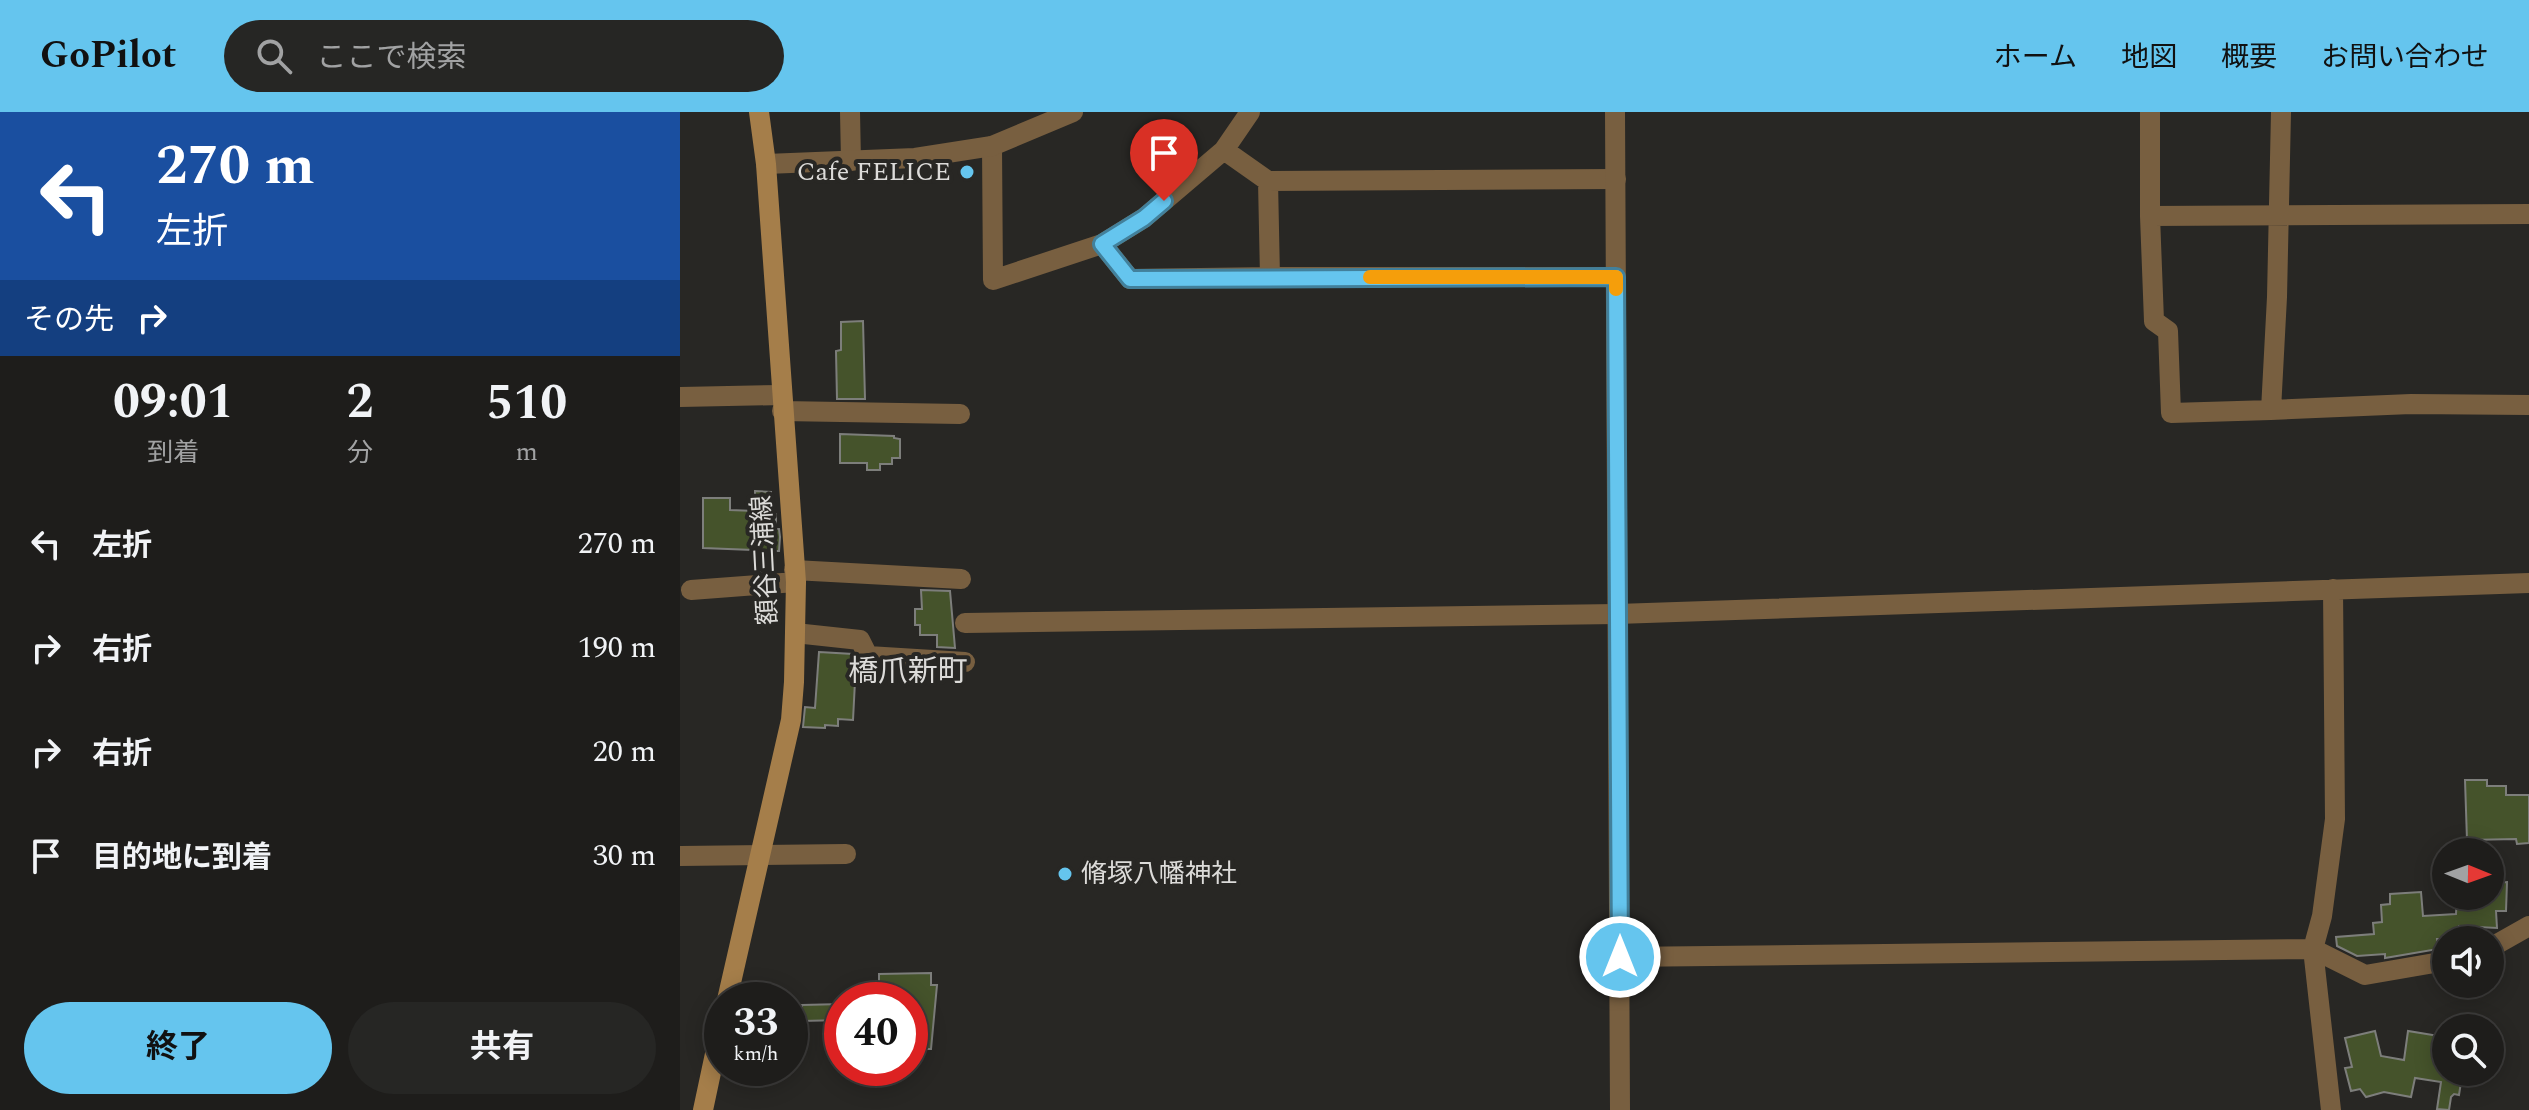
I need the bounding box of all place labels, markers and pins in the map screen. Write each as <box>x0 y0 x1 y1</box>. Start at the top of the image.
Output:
pin <box>1130 119 1198 201</box>
place label: Cafe FELICE <box>797 152 951 192</box>
marker: Cafe FELICE <box>958 163 976 181</box>
place label: 脩塚八幡神社 <box>1081 854 1237 894</box>
marker: 脩塚八幡神社 <box>1056 865 1074 883</box>

